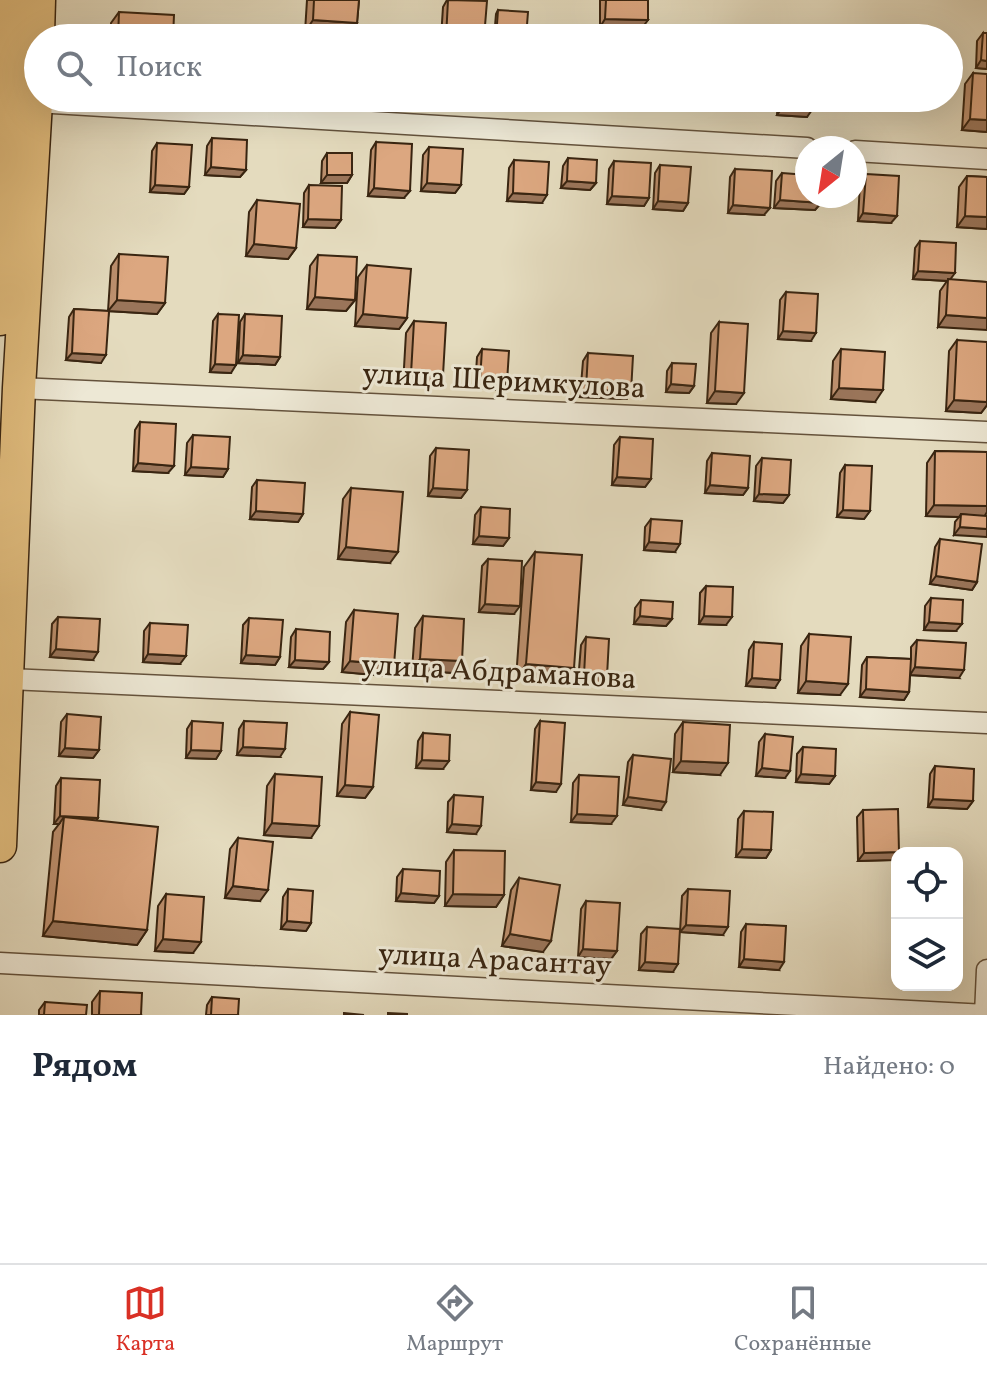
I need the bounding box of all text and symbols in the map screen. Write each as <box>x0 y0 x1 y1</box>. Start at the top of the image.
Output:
search box <box>24 24 963 112</box>
icon: search <box>52 46 96 90</box>
text: Поиск <box>116 47 202 89</box>
north arrow <box>795 136 867 208</box>
street label: улица Шеримкулова <box>361 354 647 410</box>
street label: улица Абдраманова <box>360 645 638 701</box>
map controls <box>891 847 963 991</box>
button: locate <box>891 847 963 919</box>
button: layers <box>891 919 963 991</box>
street label: улица Арасантау <box>377 934 613 988</box>
text: Рядом <box>32 1044 137 1091</box>
text: Найдено: 0 <box>823 1049 955 1085</box>
tab: Карта <box>115 1281 175 1360</box>
tab: Маршрут <box>406 1281 503 1360</box>
tab: Сохранённые <box>734 1281 871 1360</box>

